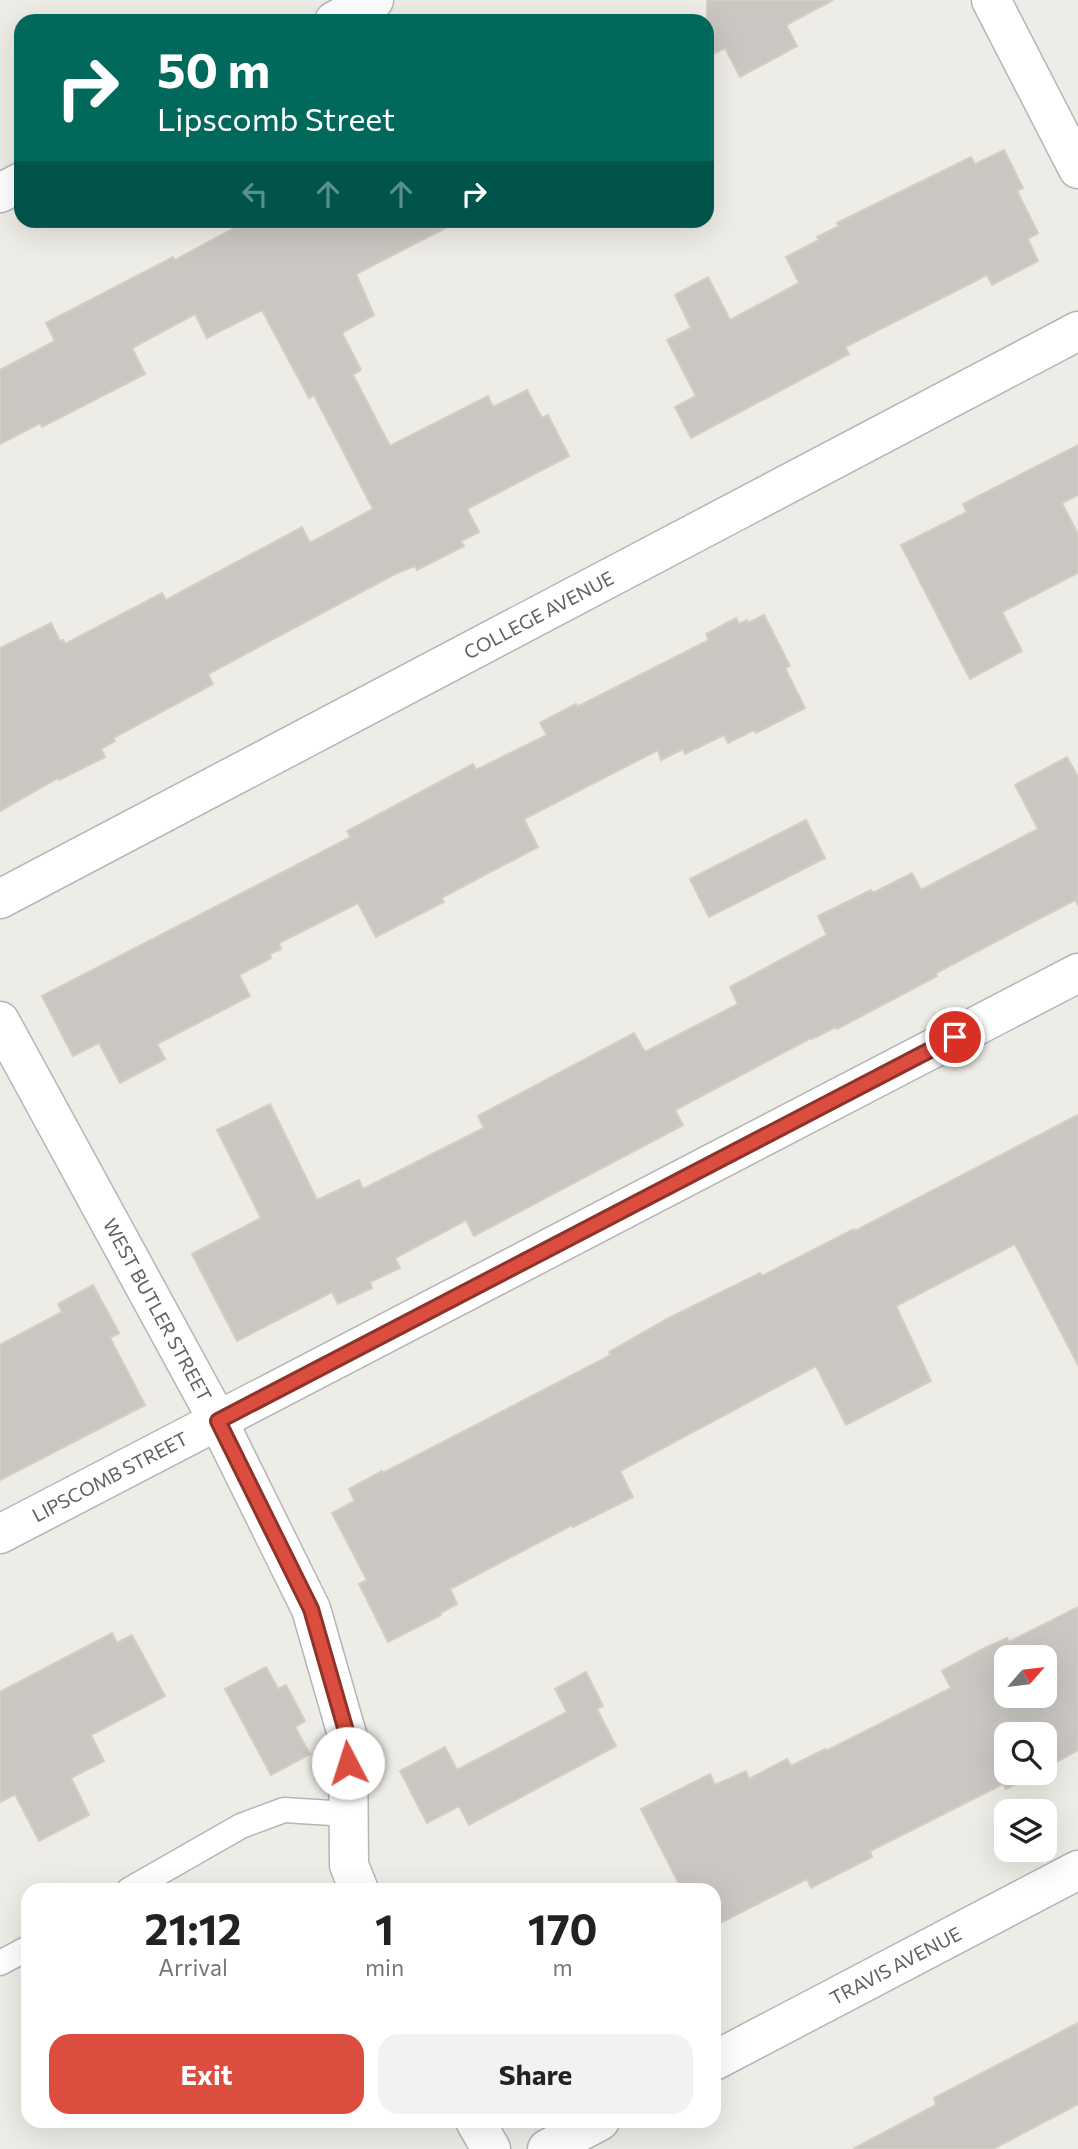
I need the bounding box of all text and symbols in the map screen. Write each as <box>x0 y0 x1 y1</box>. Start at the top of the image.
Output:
text: 50 m <box>157 38 270 98</box>
icon: right <box>42 42 133 133</box>
text: Lipscomb Street <box>157 98 395 138</box>
icon: left <box>236 175 274 213</box>
icon: ahead <box>309 175 347 213</box>
icon: ahead <box>382 175 420 213</box>
icon: right <box>455 175 493 213</box>
street label: COLLEGE AVENUE <box>460 566 617 664</box>
pin <box>925 1007 985 1067</box>
icon: arrive <box>936 1018 974 1056</box>
street label: WEST BUTLER STREET <box>99 1214 217 1405</box>
street label: LIPSCOMB STREET <box>28 1426 191 1526</box>
north arrow <box>994 1645 1057 1708</box>
map controls <box>994 1645 1057 1862</box>
button: search <box>994 1722 1057 1785</box>
position arrow <box>311 1726 385 1800</box>
button: layers <box>994 1799 1057 1862</box>
text: 21:12 <box>145 1902 241 1954</box>
text: 1 <box>375 1902 394 1954</box>
text: 170 <box>528 1902 597 1954</box>
street label: TRAVIS AVENUE <box>826 1921 965 2009</box>
text: Arrival <box>158 1953 228 1981</box>
text: min <box>365 1953 404 1981</box>
text: m <box>553 1953 573 1981</box>
button: Exit <box>49 2034 364 2114</box>
button: Share <box>378 2034 693 2114</box>

